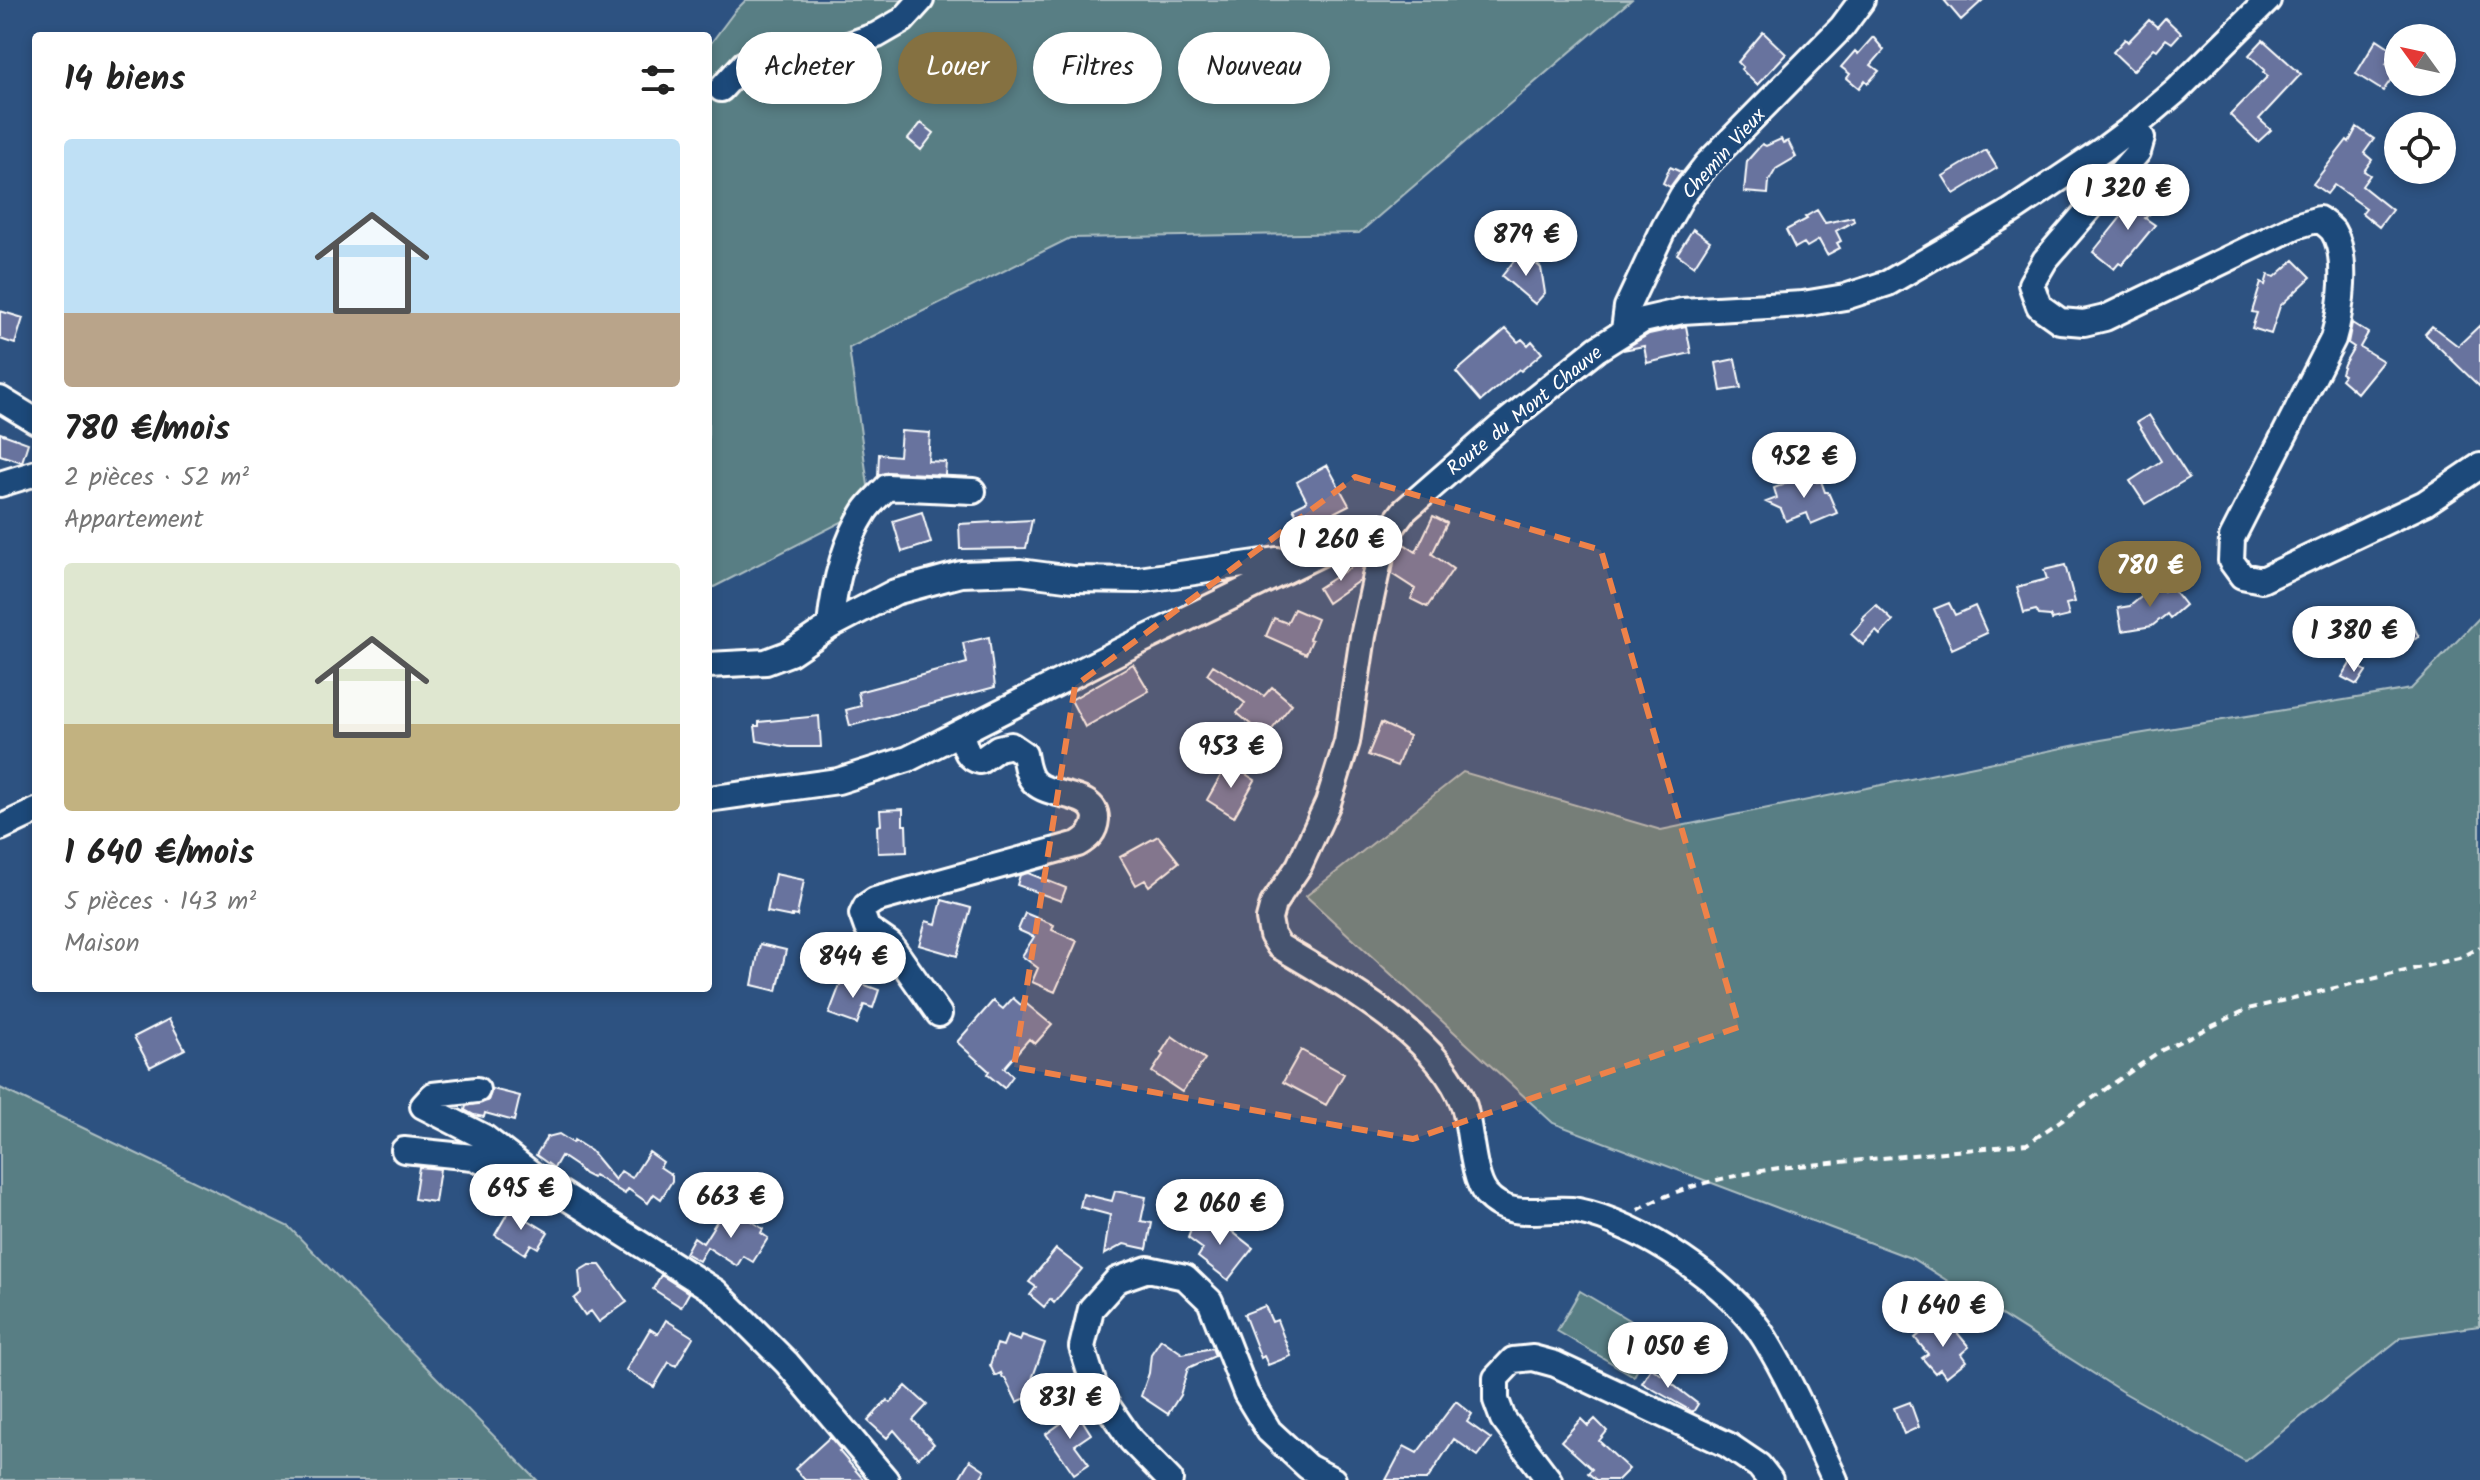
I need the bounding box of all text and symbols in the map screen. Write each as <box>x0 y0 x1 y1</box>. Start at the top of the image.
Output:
north arrow <box>2384 24 2456 96</box>
map controls <box>2384 24 2456 184</box>
chip: Acheter <box>736 32 882 104</box>
chip: Louer <box>898 32 1017 104</box>
chip: Filtres <box>1033 32 1162 104</box>
chip: Nouveau <box>1178 32 1330 104</box>
text: 14 biens <box>64 53 185 107</box>
icon: filters <box>636 58 680 102</box>
street label: Chemin Vieux <box>1675 101 1775 207</box>
button: locate <box>2384 112 2456 184</box>
pin: 1 320 € <box>2054 164 2202 232</box>
text: 1 320 € <box>2084 169 2172 211</box>
icon: home <box>300 191 444 335</box>
pin: 879 € <box>1470 210 1582 278</box>
text: 879 € <box>1492 215 1560 257</box>
street label: Route du Mont Chauve <box>1440 338 1610 485</box>
text: 780 €/mois <box>64 403 230 457</box>
pin: 952 € <box>1748 432 1860 500</box>
text: 952 € <box>1770 437 1838 479</box>
text: 2 pièces · 52 m² <box>64 457 249 499</box>
text: Appartement <box>64 499 204 541</box>
pin: 1 260 € <box>1267 515 1415 583</box>
text: 1 260 € <box>1298 520 1384 562</box>
pin: 780 € <box>2094 541 2206 609</box>
text: 780 € <box>2116 546 2184 588</box>
pin: 1 380 € <box>2280 606 2428 674</box>
text: 1 380 € <box>2310 611 2398 653</box>
icon: home <box>300 615 444 759</box>
pin: 953 € <box>1175 722 1287 790</box>
text: 953 € <box>1197 727 1265 769</box>
text: 1 640 €/mois <box>64 827 254 881</box>
text: 5 pièces · 143 m² <box>64 881 256 923</box>
text: Maison <box>64 923 140 965</box>
pin: 844 € <box>797 932 909 1000</box>
text: 844 € <box>818 937 888 979</box>
pin: 695 € <box>465 1164 577 1232</box>
text: 695 € <box>488 1169 554 1211</box>
pin: 663 € <box>675 1172 787 1240</box>
text: 663 € <box>697 1177 765 1219</box>
pin: 2 060 € <box>1146 1179 1294 1247</box>
text: 2 060 € <box>1174 1184 1266 1226</box>
pin: 1 640 € <box>1869 1281 2017 1349</box>
text: 1 640 € <box>1900 1286 1986 1328</box>
pin: 1 050 € <box>1594 1322 1742 1390</box>
text: 1 050 € <box>1626 1327 1710 1369</box>
pin: 831 € <box>1014 1373 1126 1441</box>
text: 831 € <box>1038 1378 1102 1420</box>

